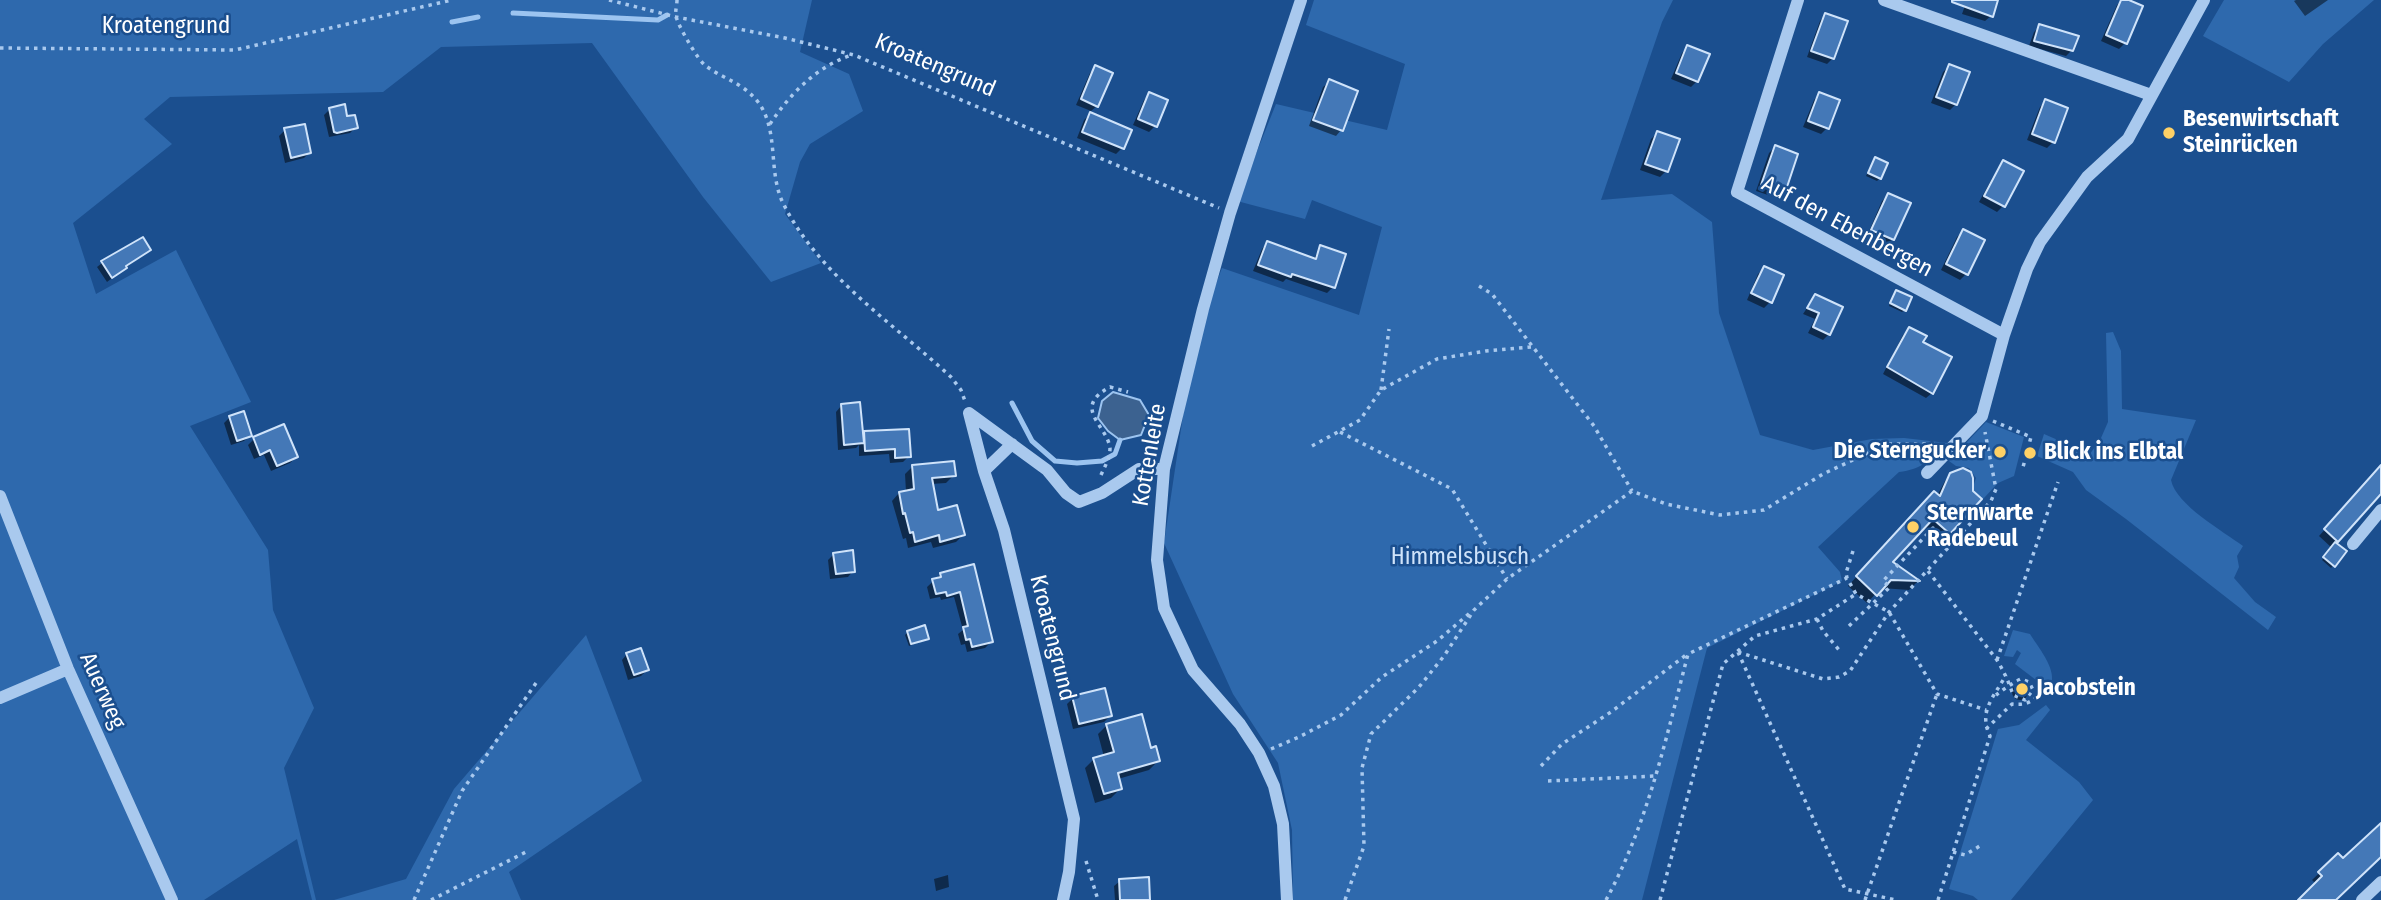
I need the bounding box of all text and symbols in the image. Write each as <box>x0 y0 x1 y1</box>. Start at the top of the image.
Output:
street label: Kroatengrund <box>102 13 230 41</box>
street label: Kroatengrund <box>870 28 1000 104</box>
place label: Besenwirtschaft Steinrücken <box>2183 106 2339 160</box>
marker: Besenwirtschaft Steinrücken <box>2161 125 2177 141</box>
street label: Auf den Ebenbergen <box>1757 170 1937 284</box>
street label: Kottenleite <box>1127 402 1173 508</box>
place label: Die Sterngucker <box>1834 438 1986 466</box>
place label: Blick ins Elbtal <box>2044 439 2183 467</box>
marker: Die Sterngucker <box>1992 444 2008 460</box>
marker: Blick ins Elbtal <box>2022 445 2038 461</box>
place label: Sternwarte Radebeul <box>1927 500 2033 554</box>
marker: Sternwarte Radebeul <box>1905 519 1921 535</box>
park label: Himmelsbusch <box>1391 544 1529 572</box>
street label: Kroatengrund <box>1023 572 1081 704</box>
street label: Auerweg <box>73 649 131 733</box>
place label: Jacobstein <box>2036 675 2136 703</box>
marker: Jacobstein <box>2014 681 2030 697</box>

